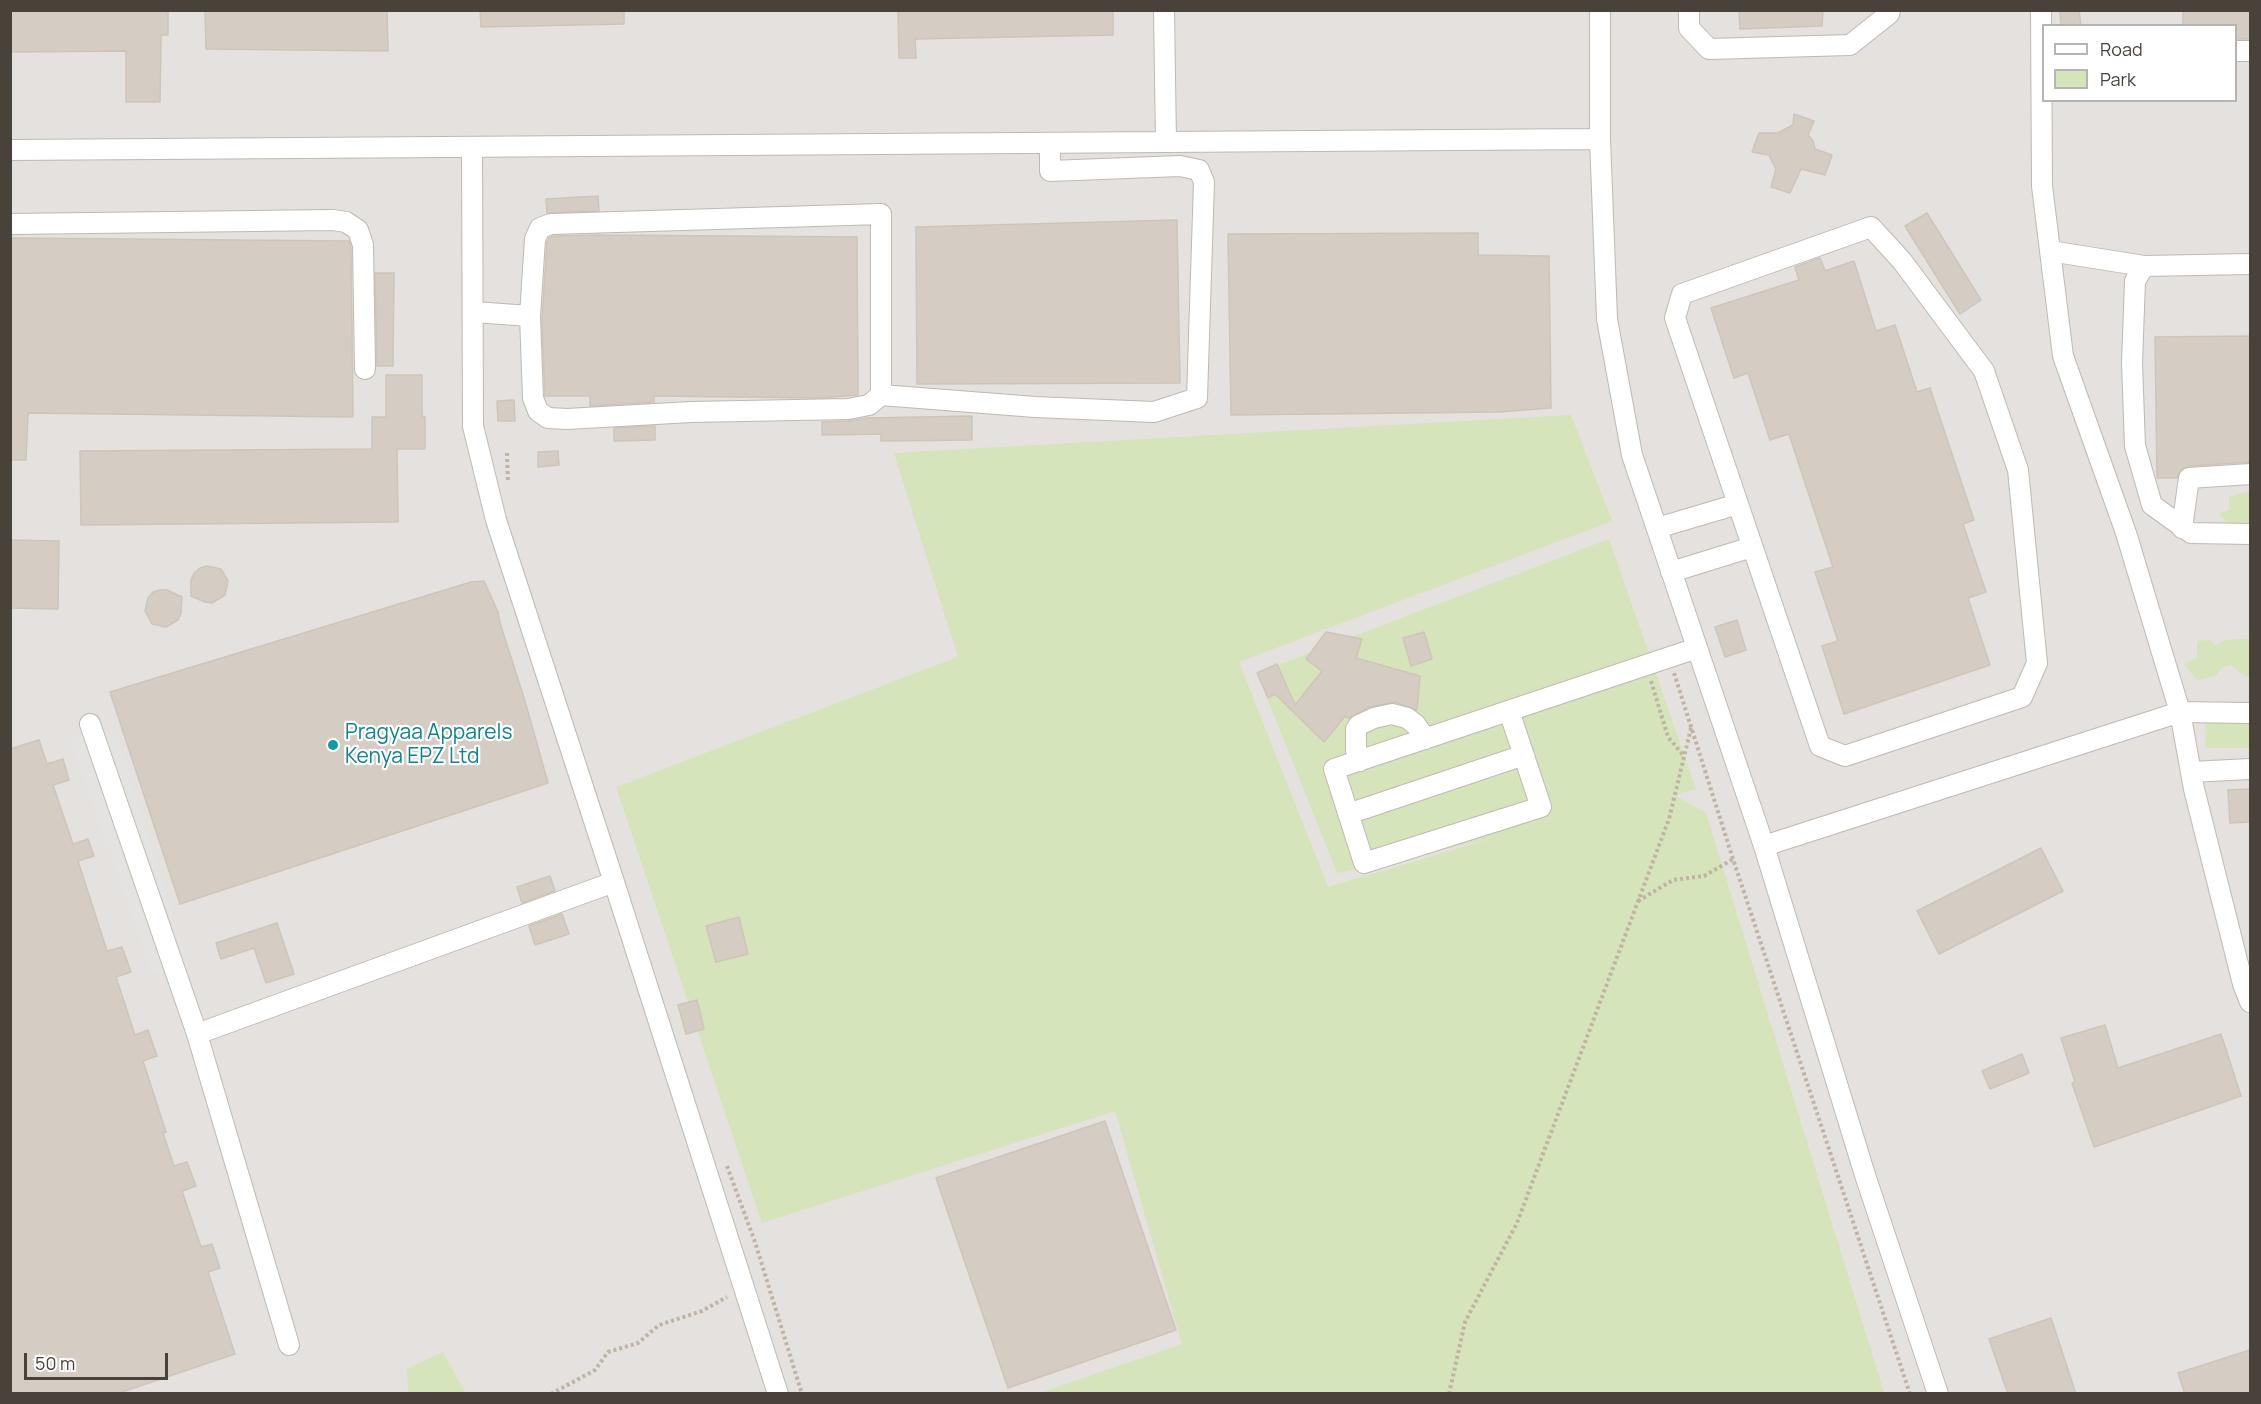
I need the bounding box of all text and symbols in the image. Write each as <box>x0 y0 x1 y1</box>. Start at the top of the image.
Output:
legend <box>2042 24 2237 102</box>
text: Road <box>2100 37 2143 61</box>
text: Park <box>2100 67 2136 91</box>
place label: Pragyaa Apparels Kenya EPZ Ltd <box>345 720 513 770</box>
marker: Pragyaa Apparels Kenya EPZ Ltd <box>326 738 340 752</box>
scale bar <box>27 1341 171 1379</box>
text: 50 m <box>35 1351 75 1375</box>

